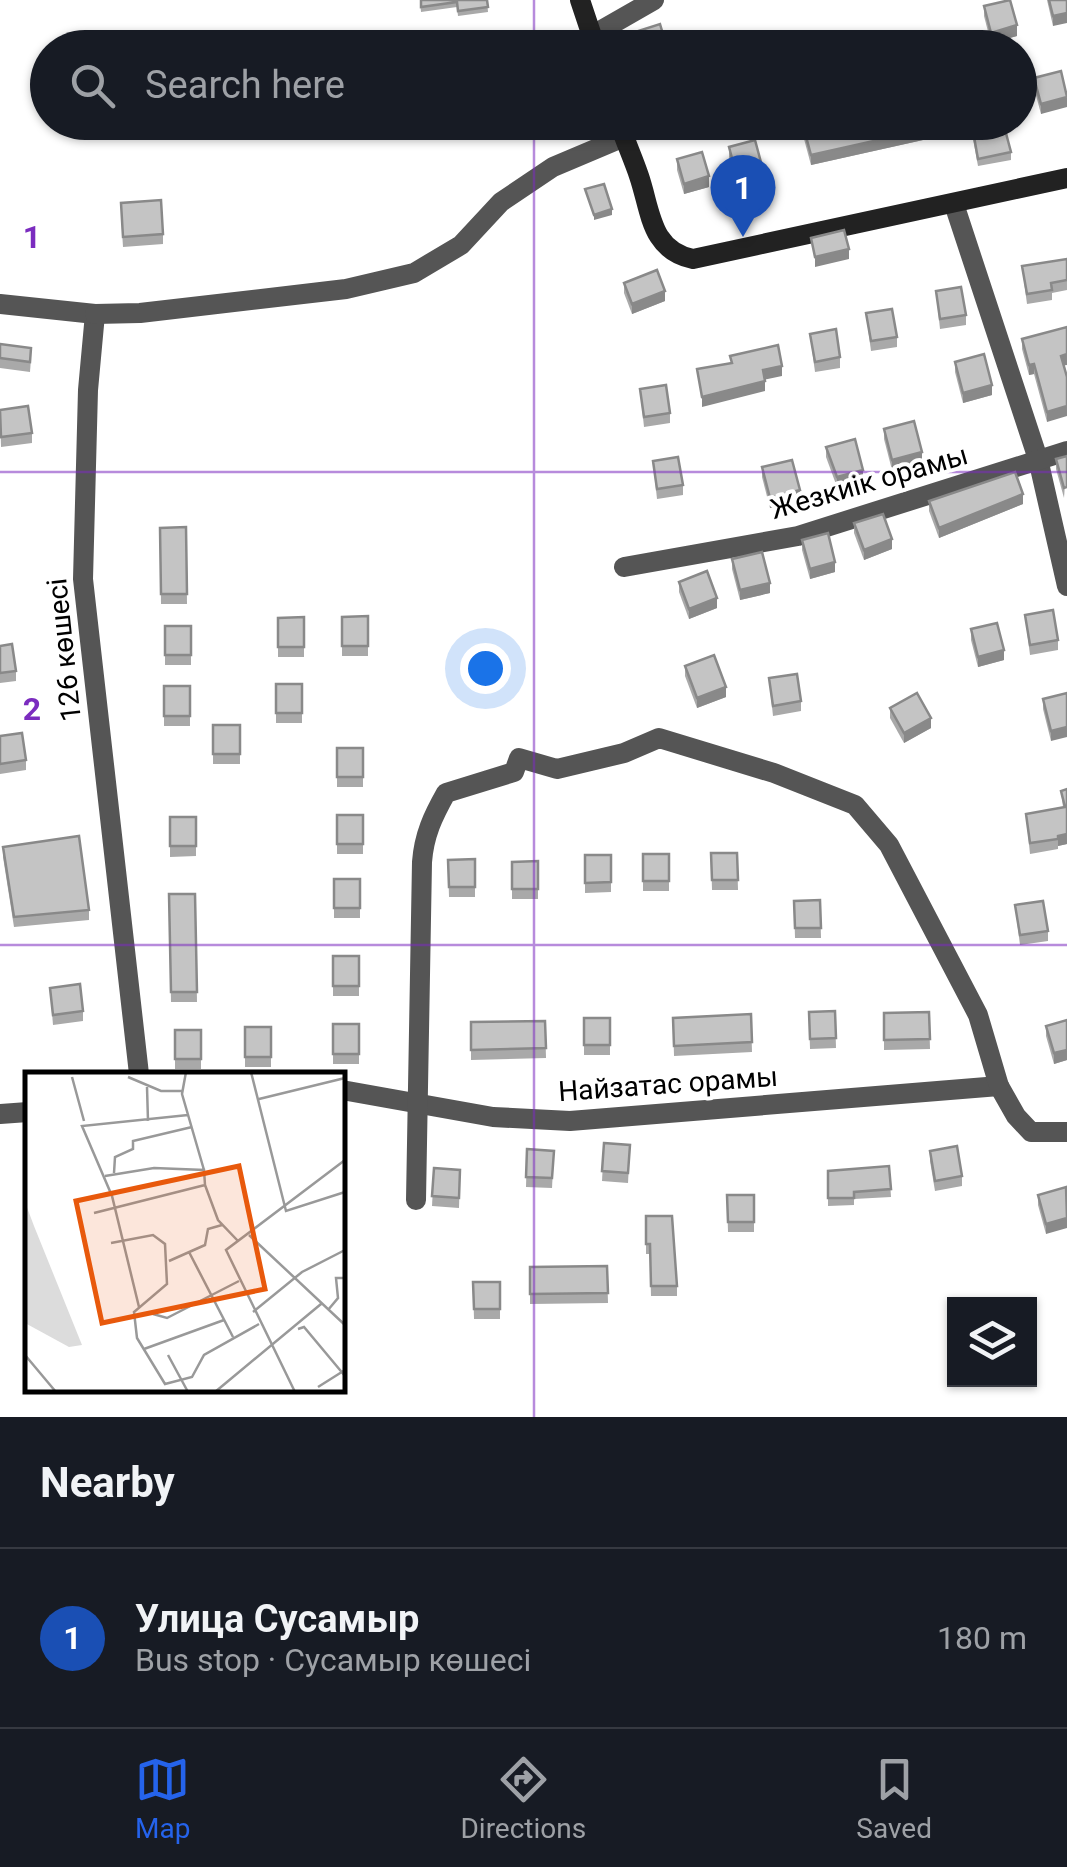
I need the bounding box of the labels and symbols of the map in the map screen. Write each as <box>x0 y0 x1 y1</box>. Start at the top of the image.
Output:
pin: 1 <box>710 154 776 237</box>
text: 1 <box>23 218 41 256</box>
street label: Жезкиік орамы <box>767 438 971 526</box>
street label: 126 көшесі <box>40 577 88 723</box>
your location <box>460 643 511 694</box>
text: 2 <box>23 690 41 728</box>
street label: Найзатас орамы <box>557 1060 779 1108</box>
inset map <box>25 1072 345 1392</box>

